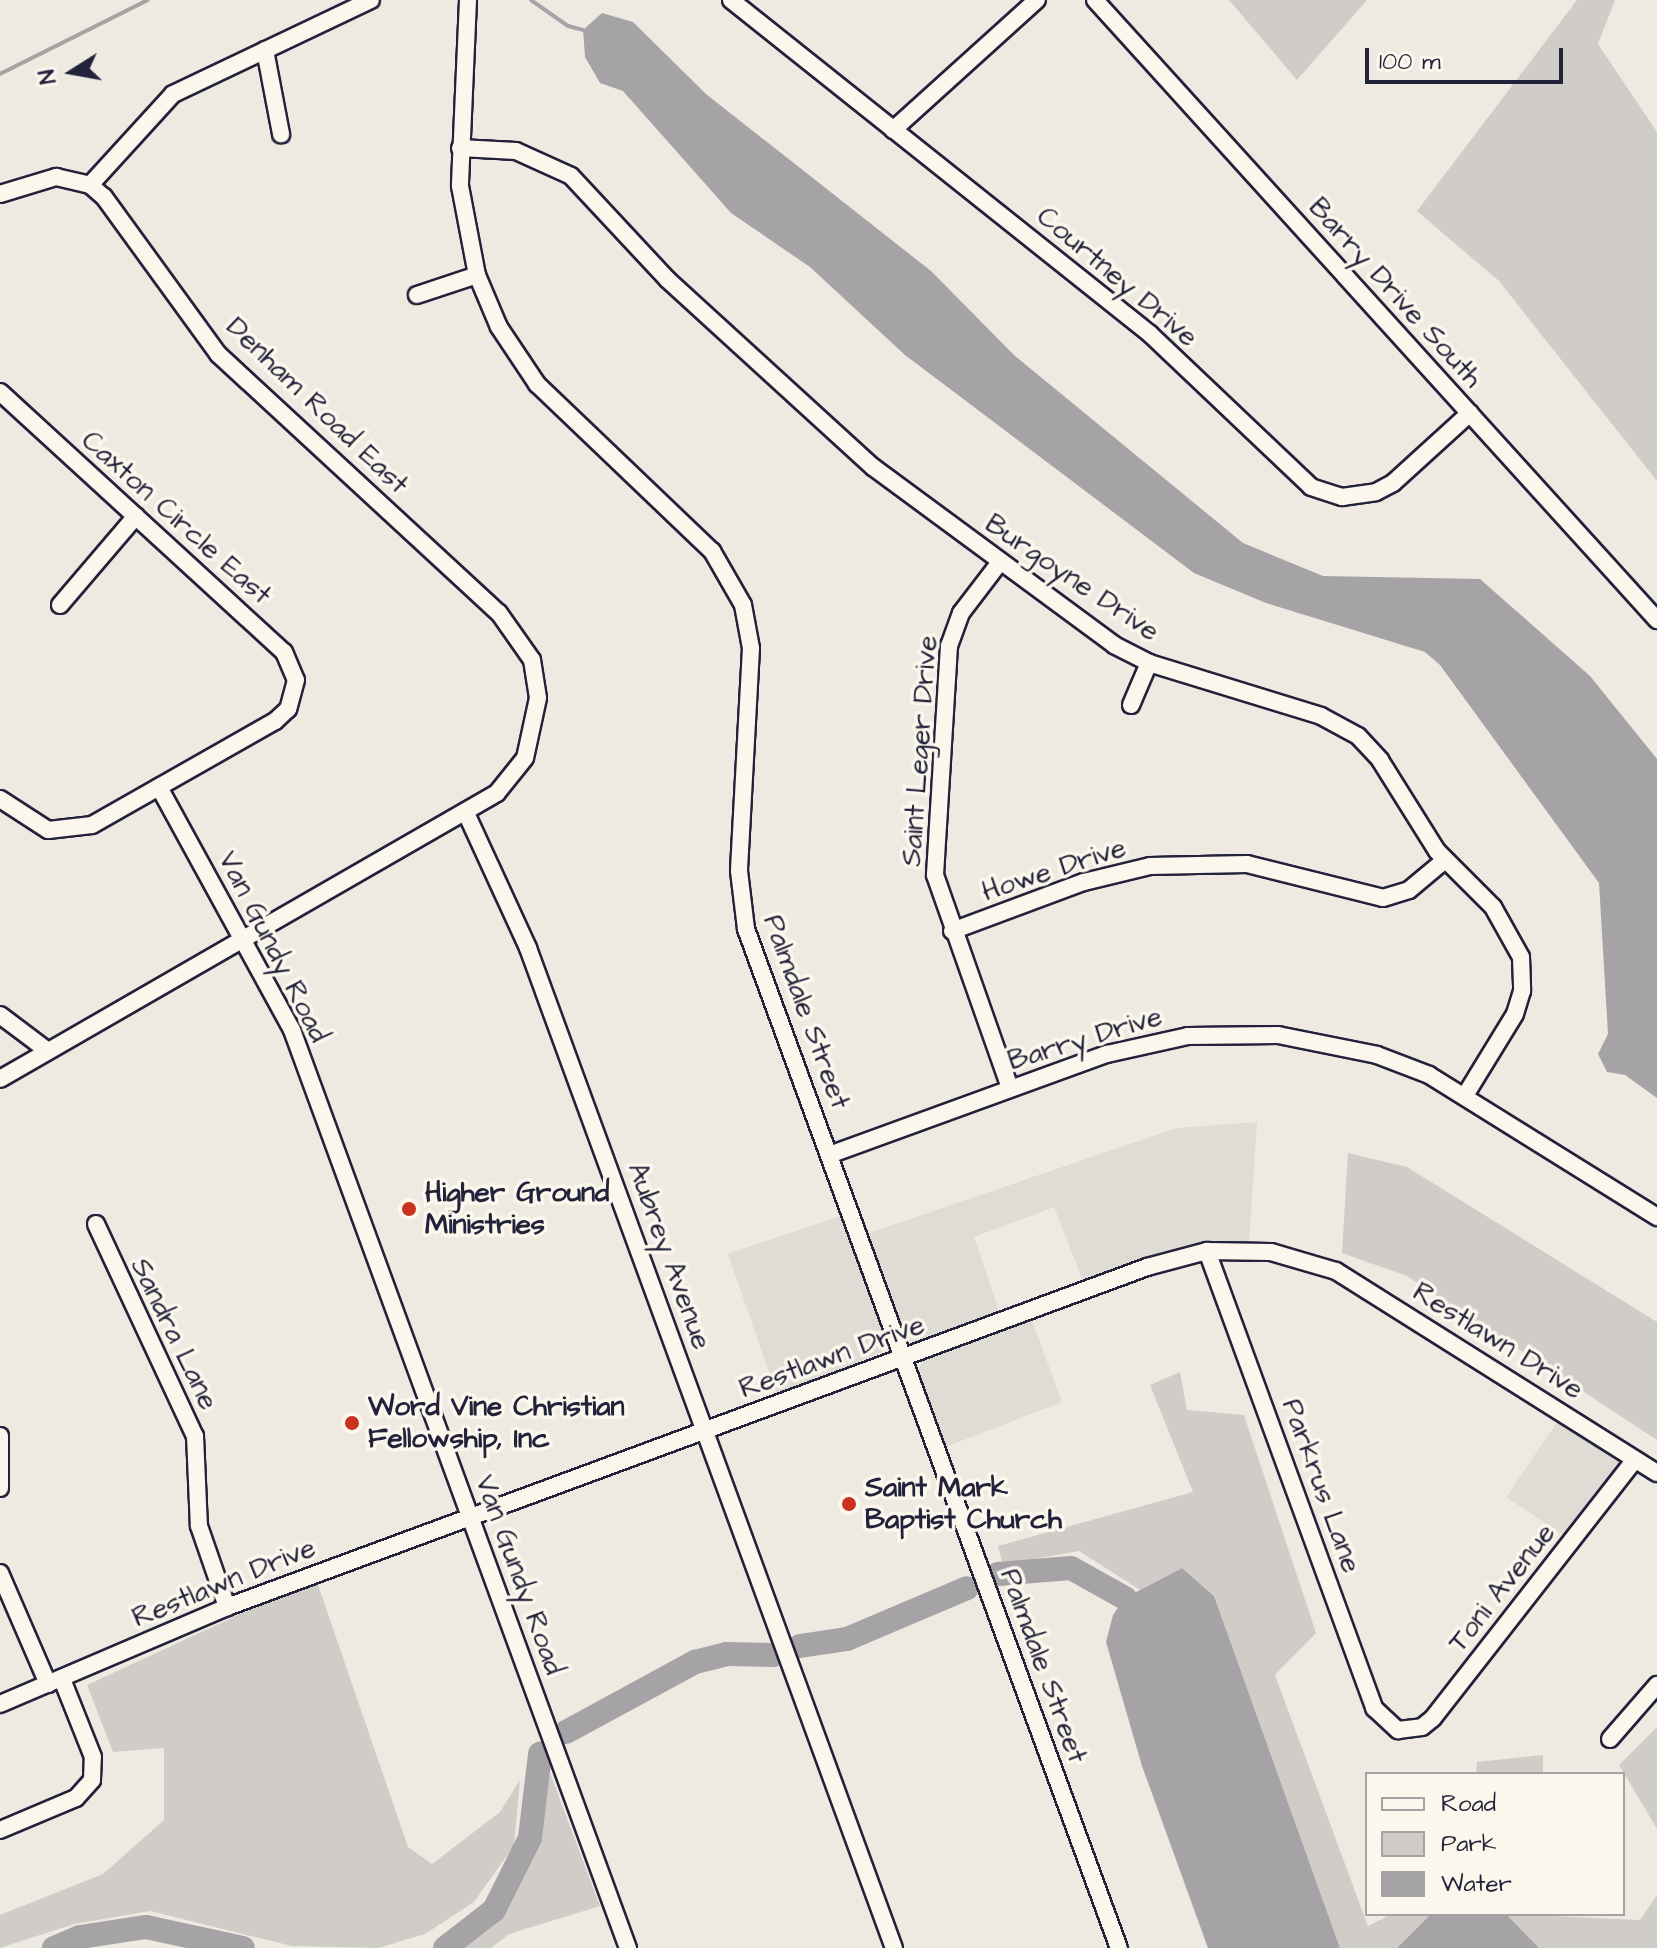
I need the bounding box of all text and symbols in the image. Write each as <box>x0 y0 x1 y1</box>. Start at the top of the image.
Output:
north arrow <box>32 32 112 112</box>
scale bar <box>1369 32 1567 82</box>
text: 100 m <box>1379 45 1441 79</box>
text: N <box>31 67 64 86</box>
street label: Barry Drive South <box>1301 191 1489 395</box>
street label: Courtney Drive <box>1030 200 1204 354</box>
street label: Denham Road East <box>219 311 415 501</box>
street label: Caxton Circle East <box>74 424 278 612</box>
street label: Burgoyne Drive <box>978 507 1166 649</box>
street label: Saint Leger Drive <box>895 634 945 868</box>
street label: Howe Drive <box>978 831 1130 909</box>
street label: Van Gundy Road <box>210 846 336 1048</box>
street label: Palmdale Street <box>755 910 857 1114</box>
street label: Barry Drive <box>1004 1000 1166 1078</box>
street label: Aubrey Avenue <box>620 1158 718 1354</box>
place label: Higher Ground Ministries <box>425 1176 609 1242</box>
marker: Higher Ground Ministries <box>400 1200 418 1218</box>
street label: Sandra Lane <box>123 1253 225 1415</box>
street label: Restlawn Drive <box>1407 1275 1589 1407</box>
street label: Restlawn Drive <box>735 1308 929 1406</box>
place label: Word Vine Christian Fellowship, Inc <box>368 1390 624 1456</box>
street label: Parkrus Lane <box>1274 1395 1368 1577</box>
marker: Word Vine Christian Fellowship, Inc <box>343 1414 361 1432</box>
street label: Van Gundy Road <box>467 1471 571 1679</box>
place label: Saint Mark Baptist Church <box>865 1471 1062 1537</box>
marker: Saint Mark Baptist Church <box>840 1495 858 1513</box>
street label: Toni Avenue <box>1441 1517 1563 1659</box>
street label: Restlawn Drive <box>128 1531 320 1635</box>
street label: Palmdale Street <box>992 1564 1094 1768</box>
legend <box>1365 1772 1625 1916</box>
text: Road <box>1441 1787 1496 1821</box>
text: Park <box>1441 1827 1497 1861</box>
text: Water <box>1441 1867 1512 1901</box>

